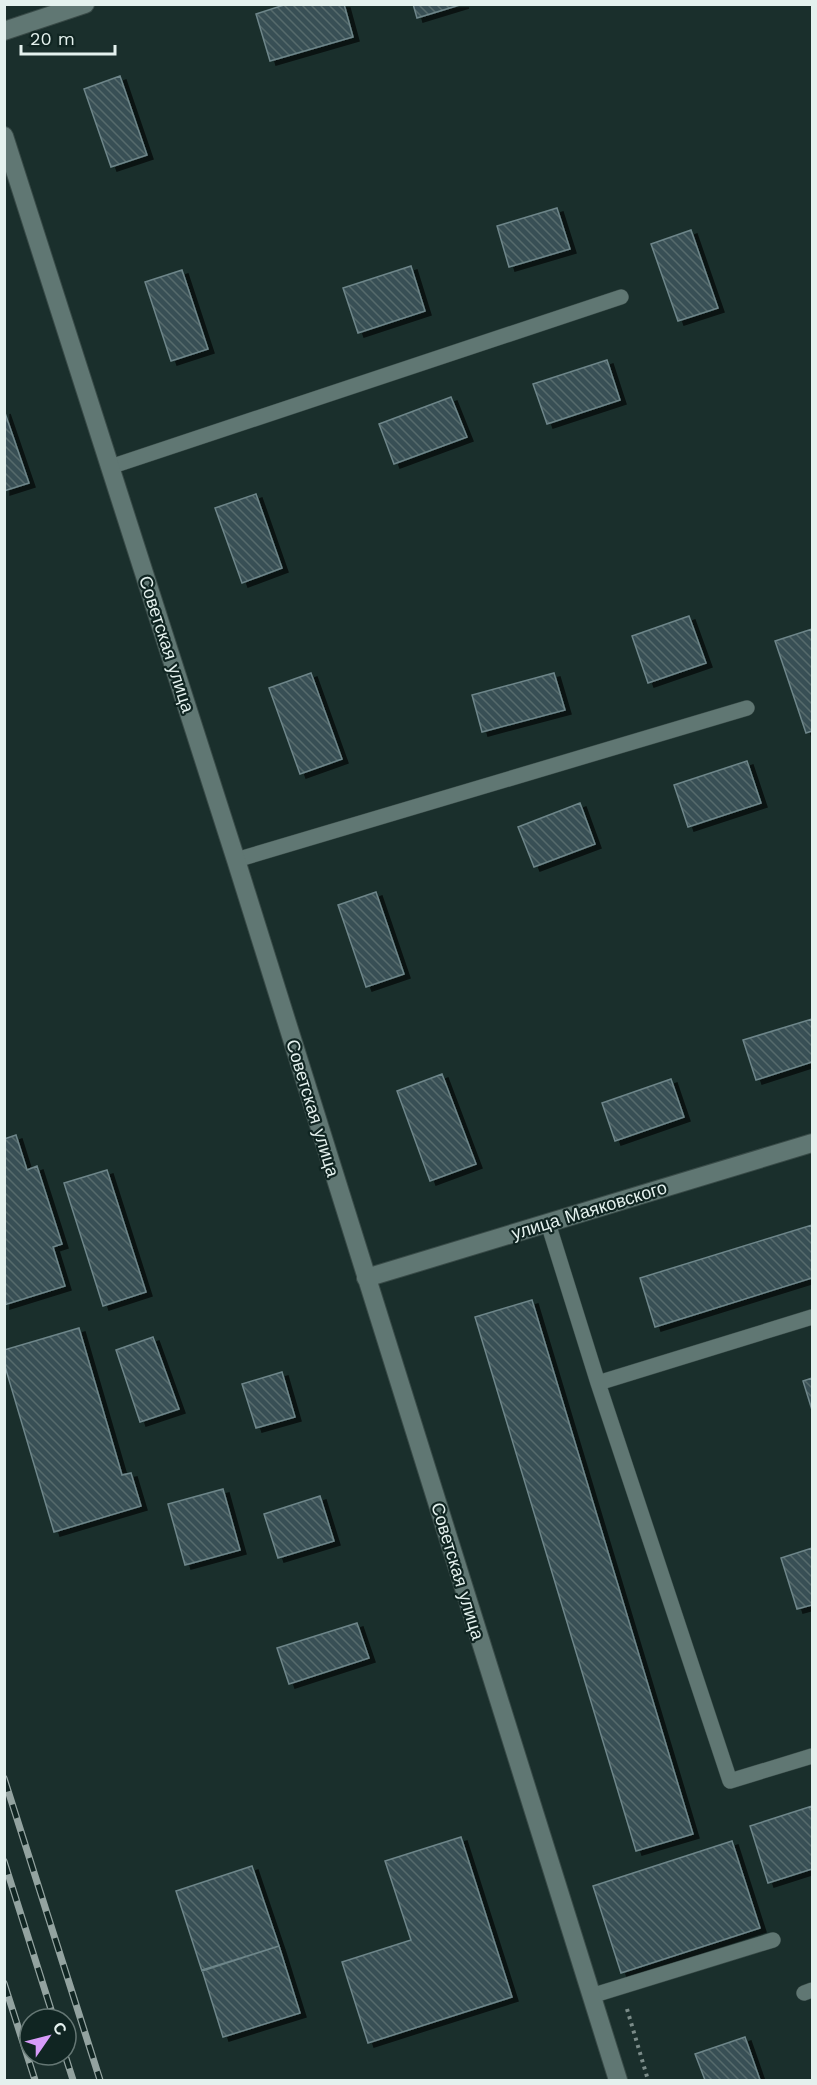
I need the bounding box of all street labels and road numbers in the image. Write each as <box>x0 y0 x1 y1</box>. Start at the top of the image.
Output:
street label: Советская улица <box>135 573 199 716</box>
street label: Советская улица <box>282 1037 344 1180</box>
street label: улица Маяковского <box>509 1176 669 1244</box>
street label: Советская улица <box>427 1500 489 1643</box>

